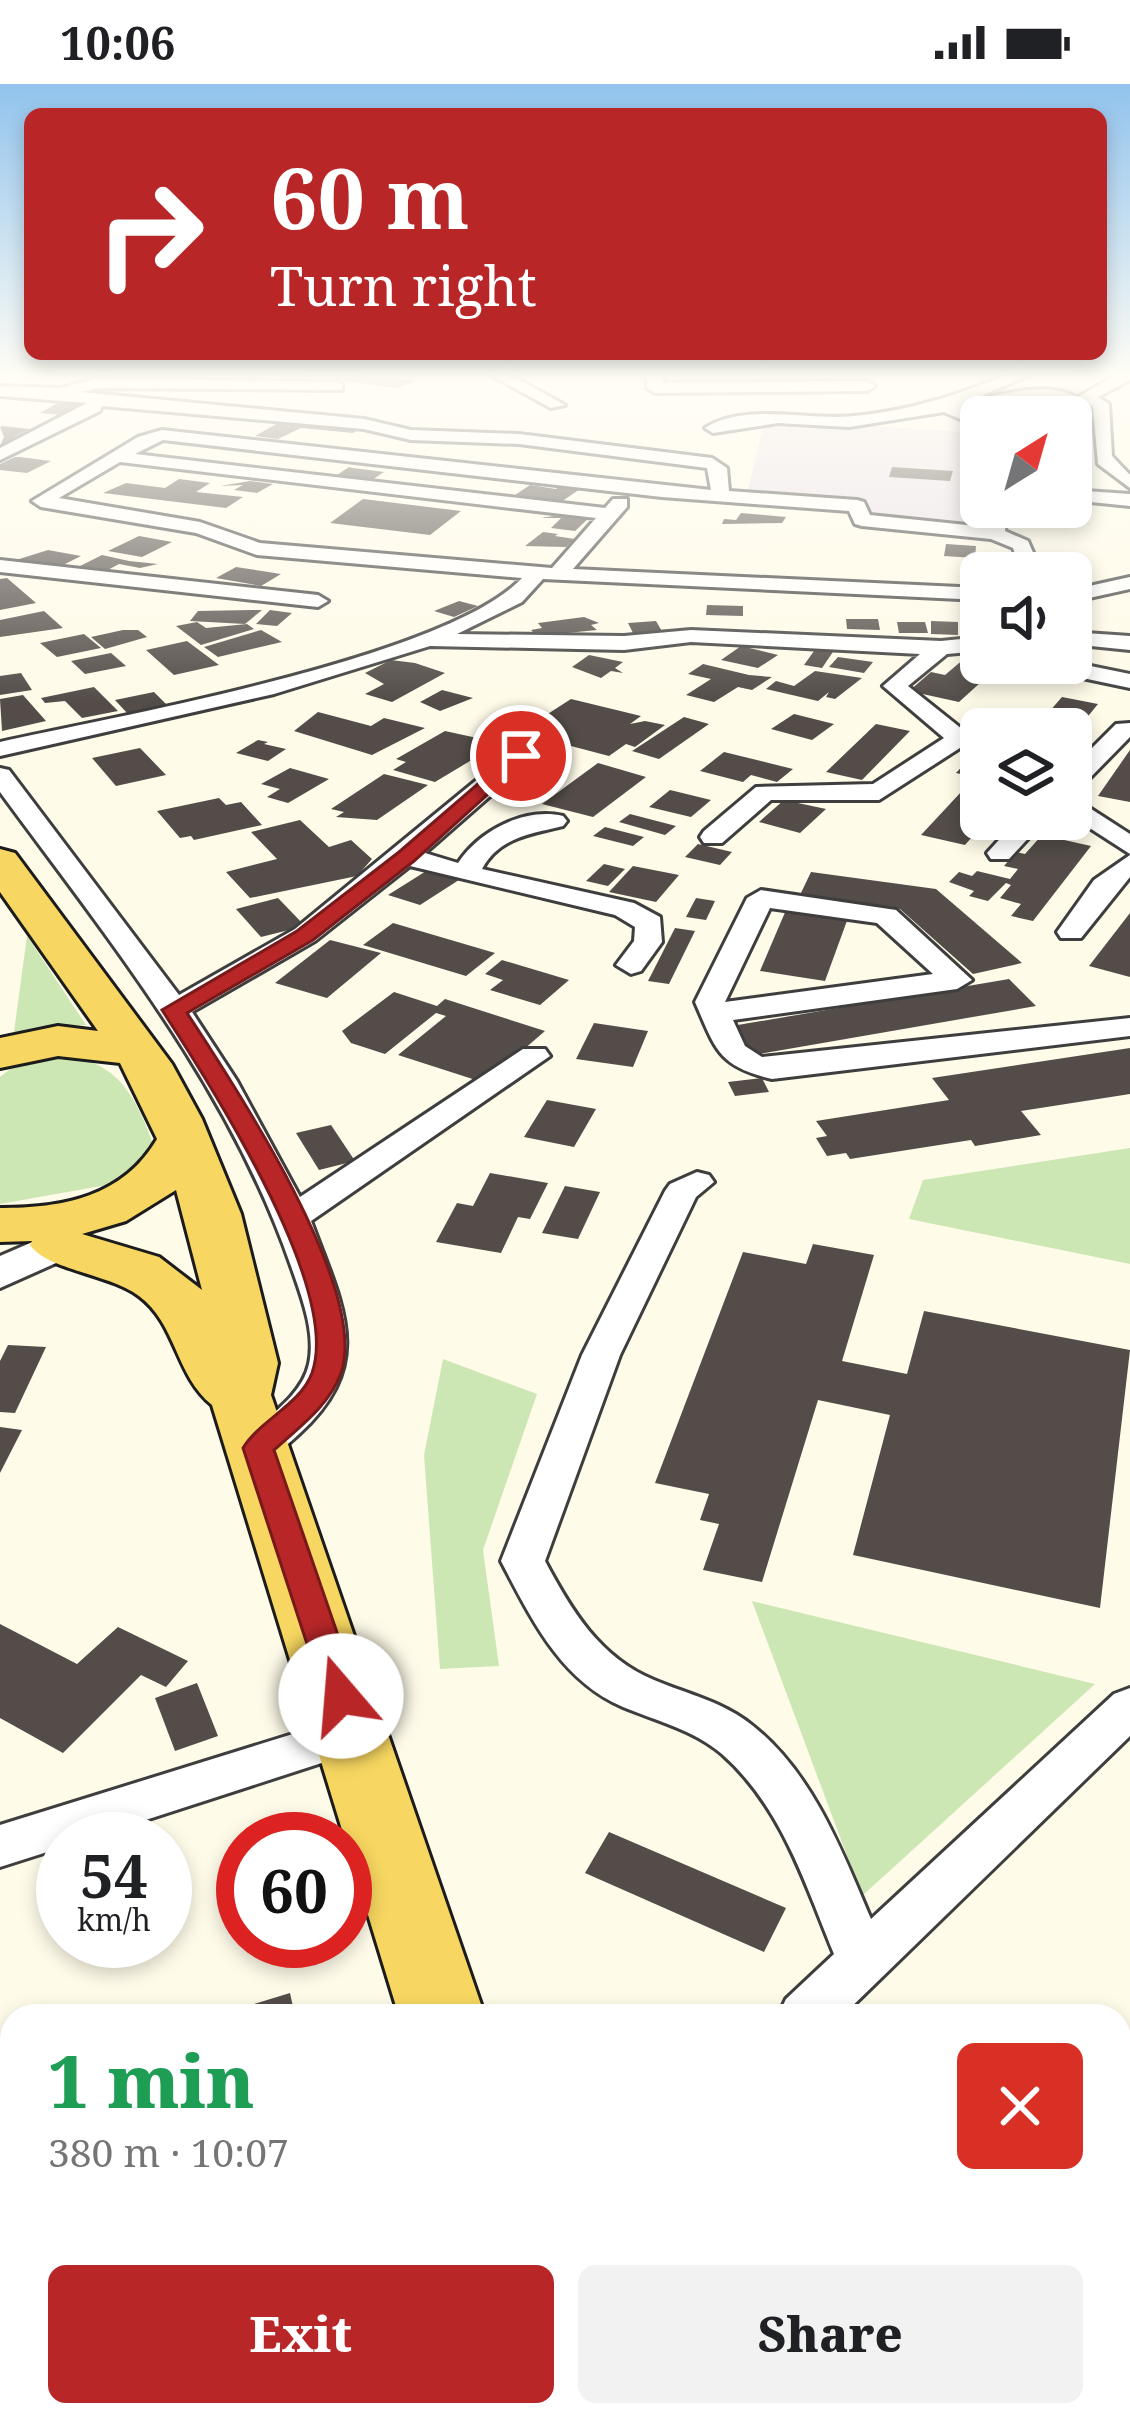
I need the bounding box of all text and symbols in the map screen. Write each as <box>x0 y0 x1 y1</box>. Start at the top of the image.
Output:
text: 10:06 <box>60 12 175 73</box>
text: 60 m <box>270 139 470 254</box>
icon: right <box>72 156 228 312</box>
text: Turn right <box>270 248 537 322</box>
north arrow <box>960 396 1092 528</box>
map controls <box>960 396 1092 840</box>
button: sound <box>960 552 1092 684</box>
pin <box>470 705 572 807</box>
button: layers <box>960 708 1092 840</box>
icon: arrive <box>488 723 554 789</box>
position arrow <box>278 1633 404 1759</box>
speed limit sign: 60 <box>216 1812 372 1968</box>
text: 54 <box>80 1834 148 1916</box>
text: km/h <box>77 1899 151 1940</box>
text: 1 min <box>48 2031 255 2129</box>
button: close <box>957 2043 1083 2169</box>
text: 380 m · 10:07 <box>48 2125 289 2178</box>
button: Exit <box>48 2265 554 2403</box>
button: Share <box>578 2265 1083 2403</box>

